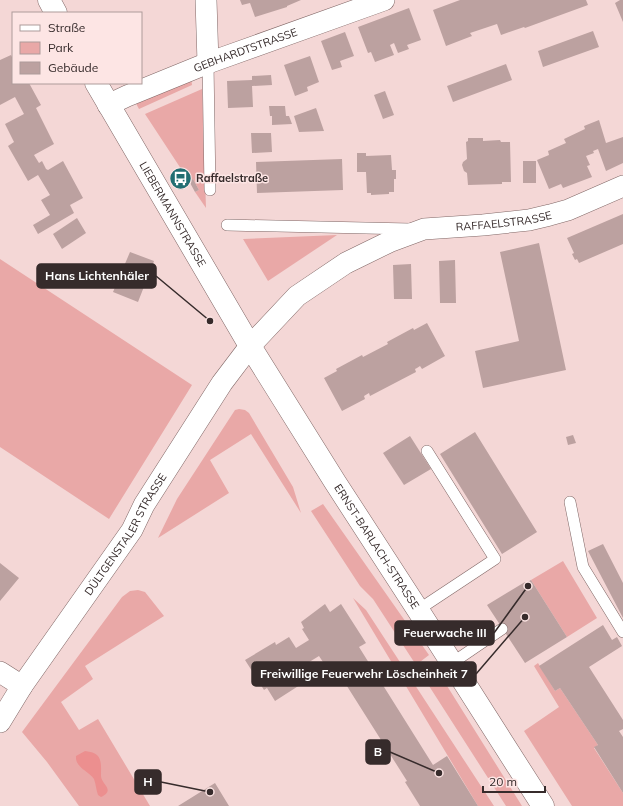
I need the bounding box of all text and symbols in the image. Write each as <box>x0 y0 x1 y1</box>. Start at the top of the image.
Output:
legend <box>12 12 142 84</box>
text: Straße <box>48 20 85 35</box>
street label: GEBHARDTSTRASSE <box>191 25 299 75</box>
text: Park <box>48 40 74 55</box>
text: Gebäude <box>48 60 98 75</box>
street label: LIEBERMANNSTRASSE <box>136 159 209 269</box>
bus stop icon: Raffaelstraße <box>167 165 193 191</box>
place label: Raffaelstraße <box>196 171 268 185</box>
street label: RAFFAELSTRASSE <box>455 208 553 234</box>
callout: Hans Lichtenhäler <box>37 264 156 288</box>
text: Hans Lichtenhäler <box>45 268 149 283</box>
street label: DÜLTGENSTALER STRASSE <box>81 471 170 598</box>
street label: ERNST-BARLACH-STRASSE <box>331 481 422 612</box>
callout: Feuerwache III <box>395 621 494 645</box>
text: Feuerwache III <box>403 625 487 640</box>
callout: Freiwillige Feuerwehr Löscheinheit 7 <box>252 662 476 686</box>
text: Freiwillige Feuerwehr Löscheinheit 7 <box>260 666 468 681</box>
callout: B <box>366 740 390 764</box>
text: B <box>374 744 382 759</box>
scale bar <box>483 768 545 794</box>
callout: H <box>135 770 161 794</box>
text: H <box>143 774 153 789</box>
text: 20 m <box>489 774 517 789</box>

